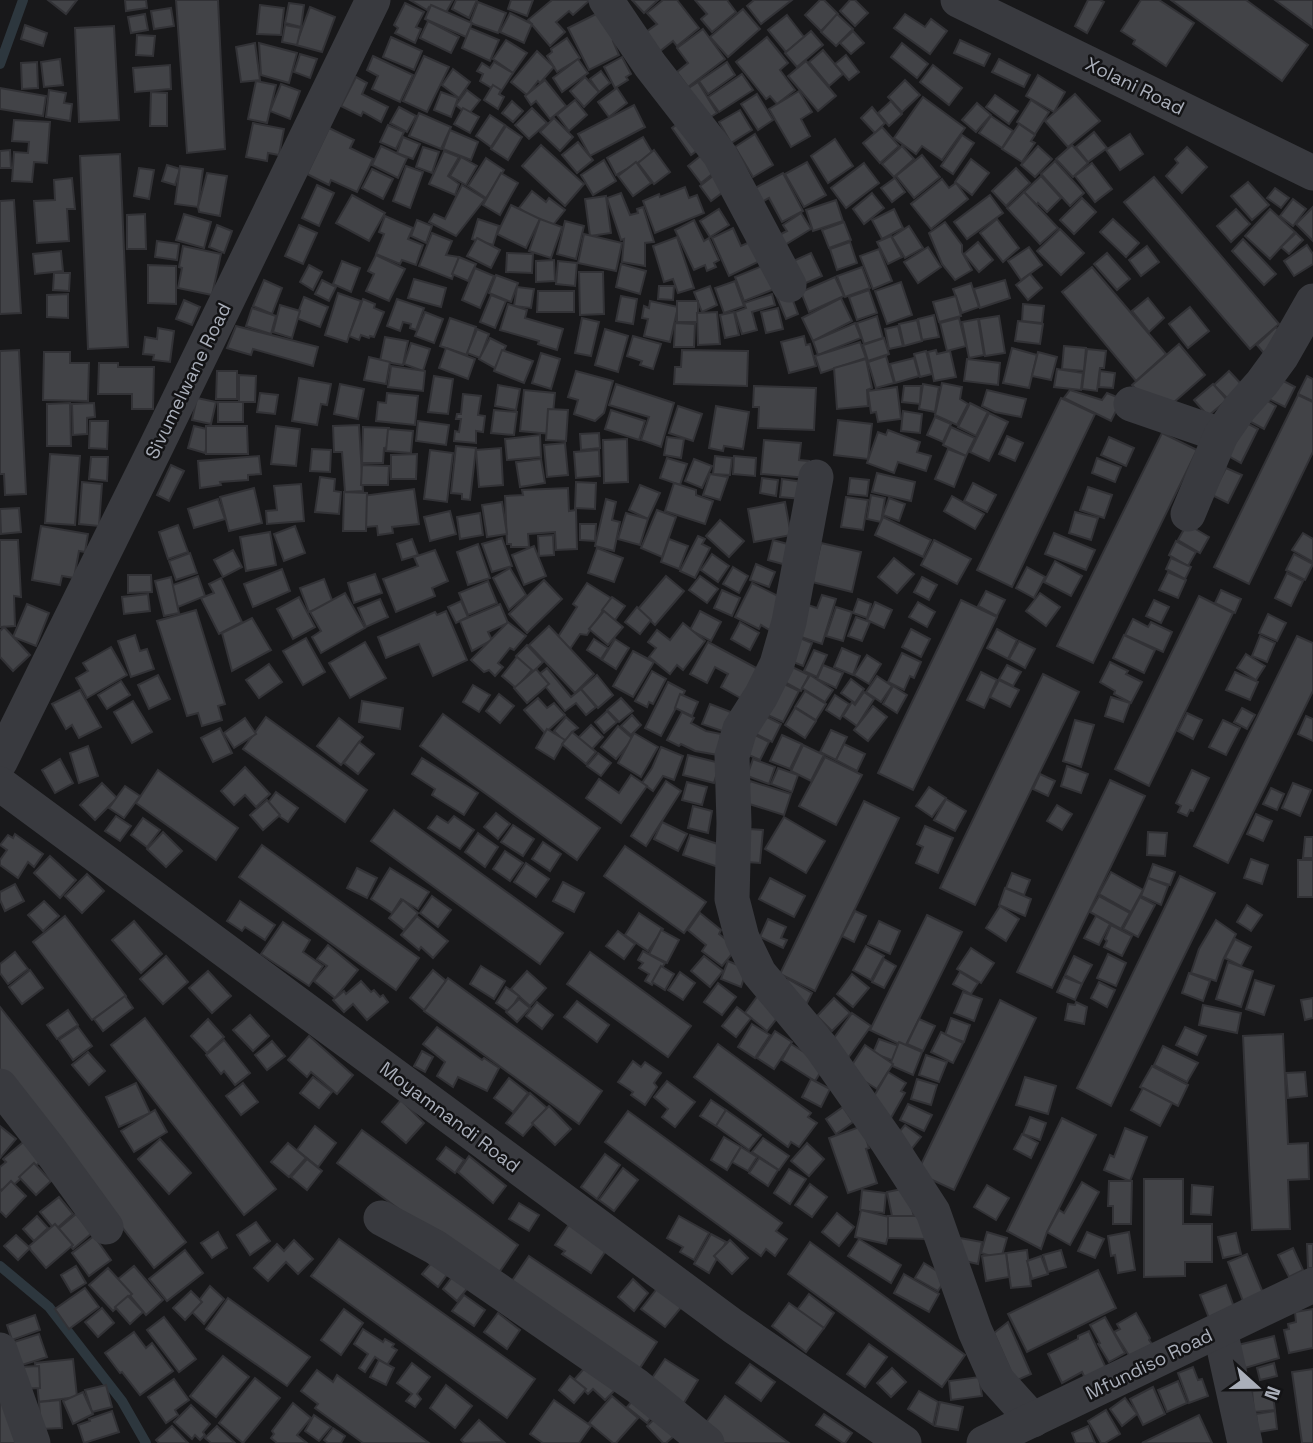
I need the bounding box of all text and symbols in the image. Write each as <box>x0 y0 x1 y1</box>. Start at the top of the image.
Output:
street label: Xolani Road <box>1081 51 1189 121</box>
street label: Sivumelwane Road <box>139 299 237 463</box>
street label: Moyamnandi Road <box>375 1056 525 1178</box>
street label: Mfundiso Road <box>1081 1322 1217 1406</box>
north arrow <box>1222 1352 1292 1422</box>
text: N <box>1258 1382 1286 1403</box>

